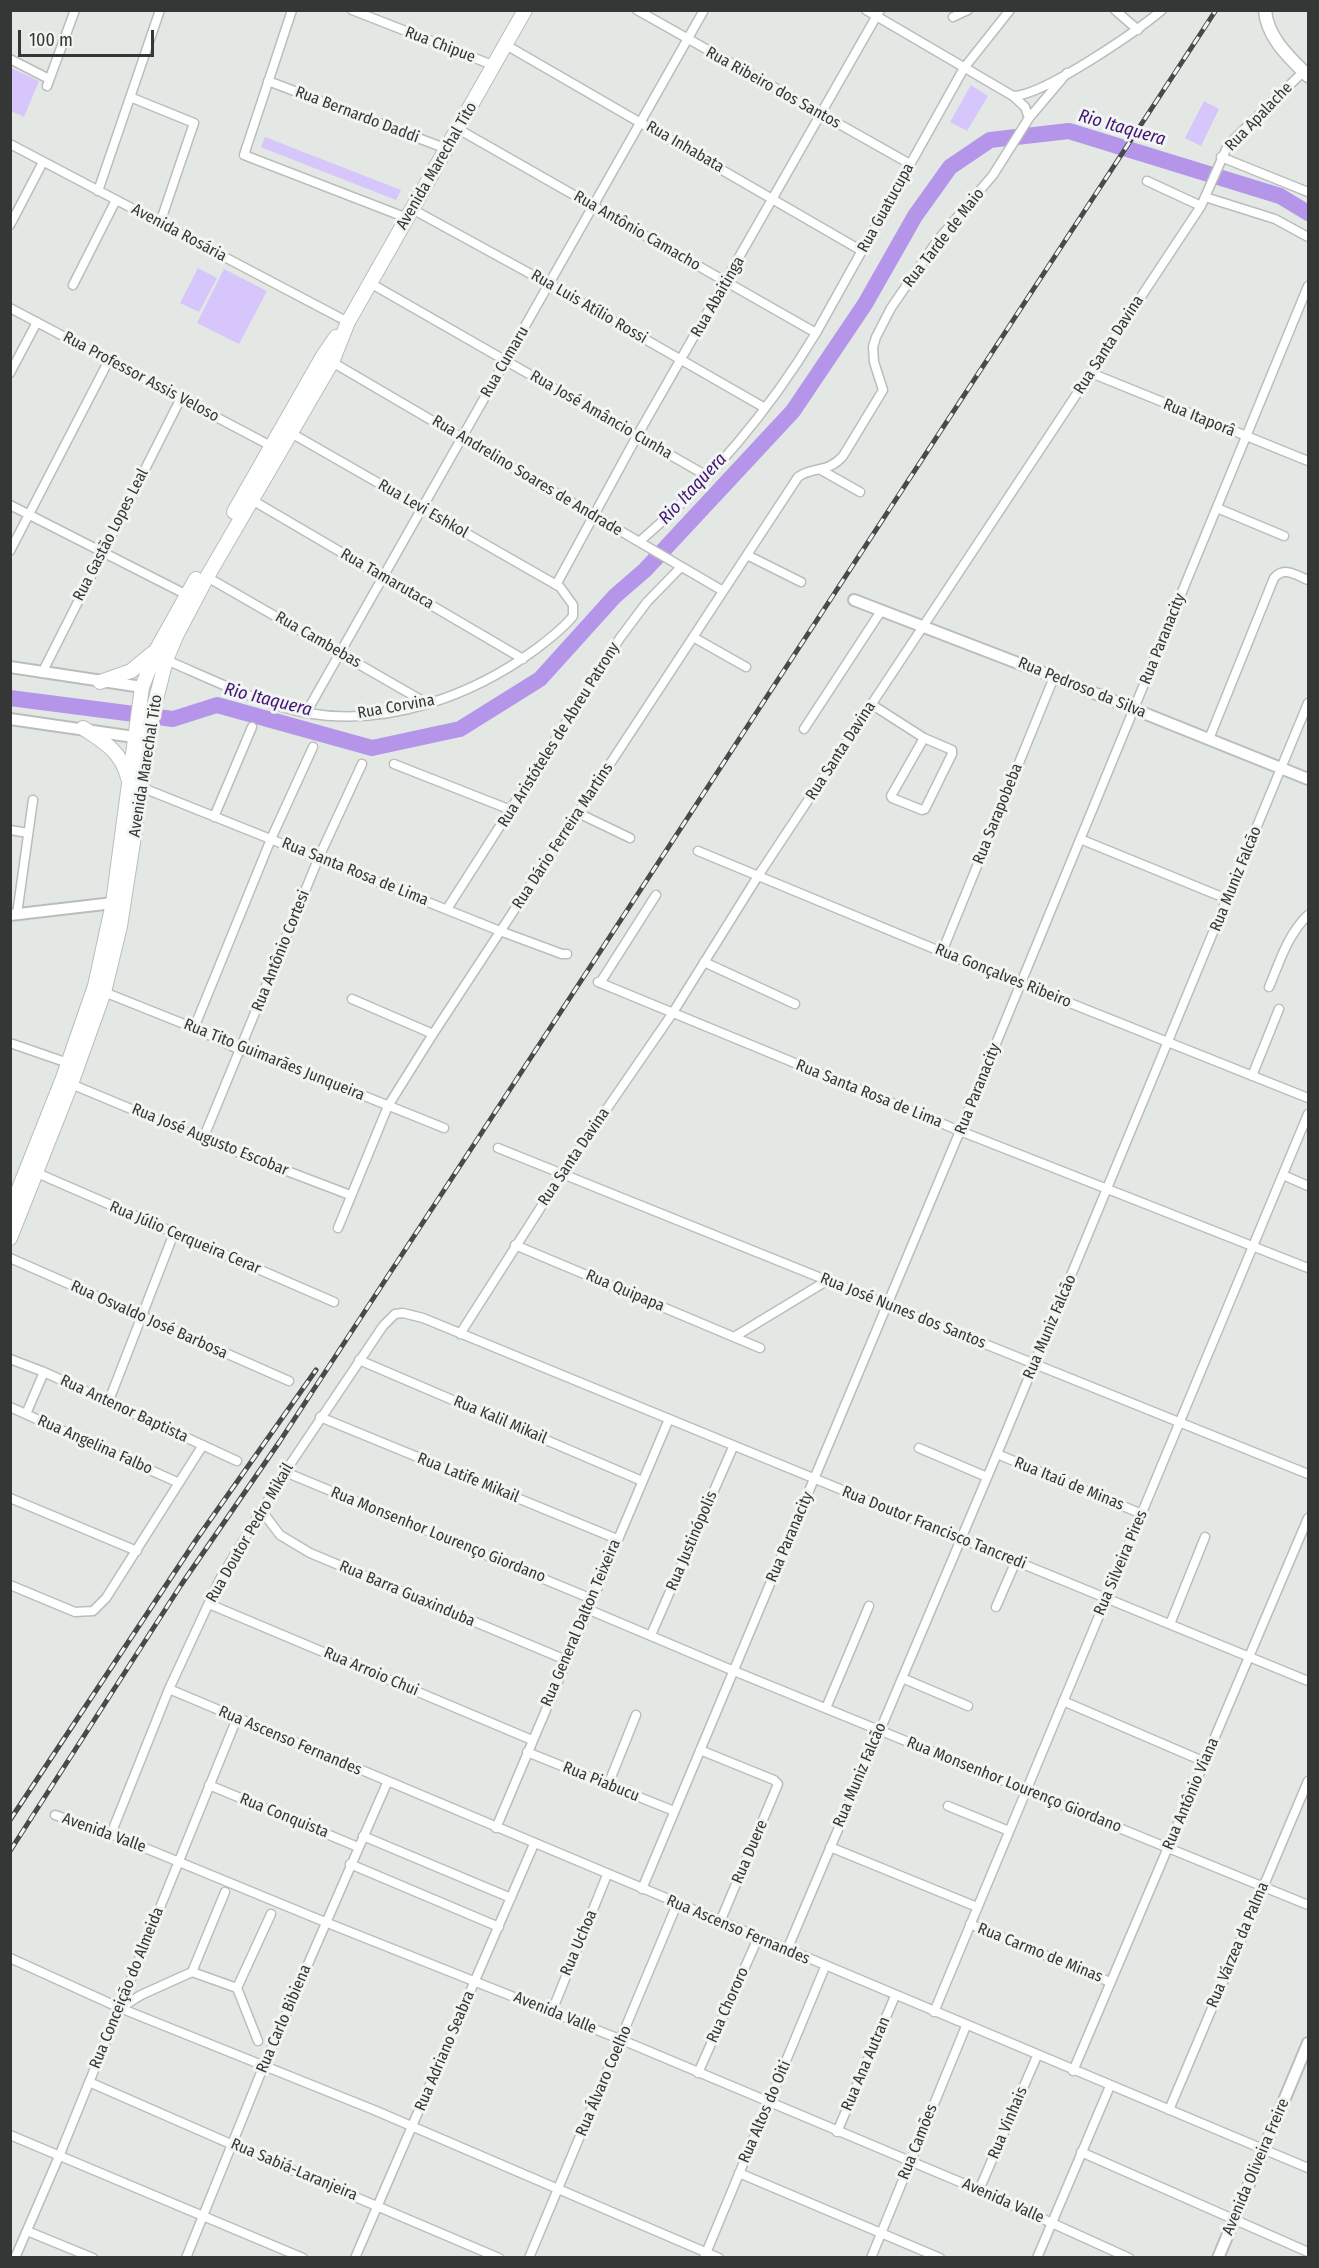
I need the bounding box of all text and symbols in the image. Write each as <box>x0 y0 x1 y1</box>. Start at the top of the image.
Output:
scale bar <box>21 18 158 56</box>
street label: Rua Chipue <box>402 23 478 67</box>
text: 100 m <box>29 29 73 51</box>
street label: Rua Ribeiro dos Santos <box>702 43 844 133</box>
street label: Rua Apalache <box>1221 79 1297 155</box>
street label: Rua Bernardo Daddi <box>292 83 422 147</box>
street label: Avenida Marechal Tito <box>393 99 481 233</box>
water label: Rio Itaquera <box>1076 105 1168 151</box>
street label: Rua Inhabata <box>643 117 727 177</box>
street label: Rua Guatucupa <box>854 160 918 256</box>
street label: Rua Tarde de Maio <box>899 185 989 291</box>
street label: Rua Antônio Camacho <box>570 187 704 275</box>
street label: Avenida Rosária <box>128 200 230 266</box>
street label: Rua Abaitinga <box>687 253 749 341</box>
street label: Rua Luis Atílio Rossi <box>527 266 651 348</box>
street label: Rua Santa Davina <box>1070 292 1148 398</box>
street label: Rua Cumaru <box>477 323 533 401</box>
street label: Rua Professor Assis Veloso <box>60 328 222 426</box>
street label: Rua José Amâncio Cunha <box>527 366 675 464</box>
street label: Rua Itaporâ <box>1160 395 1238 441</box>
street label: Rua Andrelino Soares de Andrade <box>428 411 626 541</box>
water label: Rio Itaquera <box>654 449 732 529</box>
street label: Rua Gastão Lopes Leal <box>69 466 153 604</box>
street label: Rua Levi Eshkol <box>375 475 471 543</box>
street label: Rua Tamarutaca <box>337 545 437 613</box>
street label: Rua Paranacity <box>1136 591 1190 687</box>
street label: Rua Cambebas <box>272 608 364 672</box>
street label: Rua Aristóteles de Abreu Patrony <box>494 639 624 831</box>
street label: Rua Pedroso da Silva <box>1015 654 1149 722</box>
water label: Rio Itaquera <box>222 679 314 721</box>
street label: Rua Corvina <box>356 691 436 723</box>
street label: Avenida Marechal Tito <box>125 693 167 839</box>
street label: Rua Santa Davina <box>802 698 880 804</box>
street label: Rua Dário Ferreira Martins <box>509 759 617 913</box>
street label: Rua Sarapobeba <box>969 761 1027 867</box>
street label: Rua Muniz Falcão <box>1206 824 1266 934</box>
street label: Rua Santa Rosa de Lima <box>279 834 431 910</box>
street label: Rua Antônio Cortesi <box>248 888 314 1014</box>
street label: Rua Gonçalves Ribeiro <box>932 940 1074 1012</box>
street label: Rua Tito Guimarães Junqueira <box>181 1015 367 1105</box>
street label: Rua Paranacity <box>951 1041 1005 1137</box>
street label: Rua Santa Rosa de Lima <box>793 1056 945 1132</box>
street label: Rua José Augusto Escobar <box>129 1100 291 1180</box>
street label: Rua Santa Davina <box>534 1104 614 1210</box>
street label: Rua Júlio Cerqueira Cerar <box>106 1197 264 1279</box>
street label: Rua Quipapa <box>583 1266 667 1316</box>
street label: Rua José Nunes dos Santos <box>817 1269 989 1353</box>
street label: Rua Muniz Falcão <box>1019 1272 1081 1382</box>
street label: Rua Osvaldo José Barbosa <box>68 1277 230 1363</box>
street label: Rua Antenor Baptista <box>57 1371 191 1447</box>
street label: Rua Kalil Mikail <box>450 1392 550 1448</box>
street label: Rua Angelina Falbo <box>35 1411 155 1479</box>
street label: Rua Latife Mikail <box>414 1449 522 1507</box>
street label: Rua Itaú de Minas <box>1011 1453 1127 1515</box>
street label: Rua Doutor Pedro Mikail <box>202 1460 298 1606</box>
street label: Rua Doutor Francisco Tancredi <box>839 1482 1029 1574</box>
street label: Rua Monsenhor Lourenço Giordano <box>328 1483 548 1587</box>
street label: Rua Justinópolis <box>662 1488 722 1594</box>
street label: Rua Paranacity <box>762 1489 818 1585</box>
street label: Rua Silveira Pires <box>1090 1507 1152 1619</box>
street label: Rua General Dalton Teixeira <box>537 1537 625 1709</box>
street label: Rua Barra Guaxinduba <box>336 1557 478 1631</box>
street label: Rua Arroio Chui <box>321 1643 421 1701</box>
street label: Rua Ascenso Fernandes <box>215 1702 365 1780</box>
street label: Rua Muniz Falcão <box>829 1720 891 1830</box>
street label: Rua Monsenhor Lourenço Giordano <box>904 1733 1124 1837</box>
street label: Rua Antônio Viana <box>1159 1735 1223 1853</box>
street label: Rua Piabucu <box>560 1758 642 1806</box>
street label: Rua Conquista <box>237 1789 331 1843</box>
street label: Avenida Valle <box>60 1809 148 1857</box>
street label: Rua Duere <box>728 1817 772 1887</box>
street label: Rua Várzea da Palma <box>1203 1879 1273 2011</box>
street label: Rua Ascenso Fernandes <box>663 1891 813 1969</box>
street label: Rua Conceição do Almeida <box>86 1904 168 2072</box>
street label: Rua Uchoa <box>557 1907 601 1979</box>
street label: Rua Carmo de Minas <box>975 1919 1105 1987</box>
street label: Rua Carlo Bibiena <box>253 1962 315 2076</box>
street label: Rua Chororo <box>703 1964 753 2046</box>
street label: Rua Adriano Seabra <box>411 1988 479 2114</box>
street label: Avenida Valle <box>511 1988 599 2038</box>
street label: Rua Ana Autran <box>838 2014 894 2114</box>
street label: Rua Álvaro Coelho <box>572 2023 636 2139</box>
street label: Rua Altos do Oiti <box>735 2058 795 2166</box>
street label: Rua Vinhais <box>984 2084 1032 2162</box>
street label: Avenida Oliveira Freire <box>1219 2096 1293 2238</box>
street label: Rua Camões <box>894 2101 942 2183</box>
street label: Rua Sabiá-Laranjeira <box>228 2135 360 2205</box>
street label: Avenida Valle <box>959 2174 1047 2228</box>

